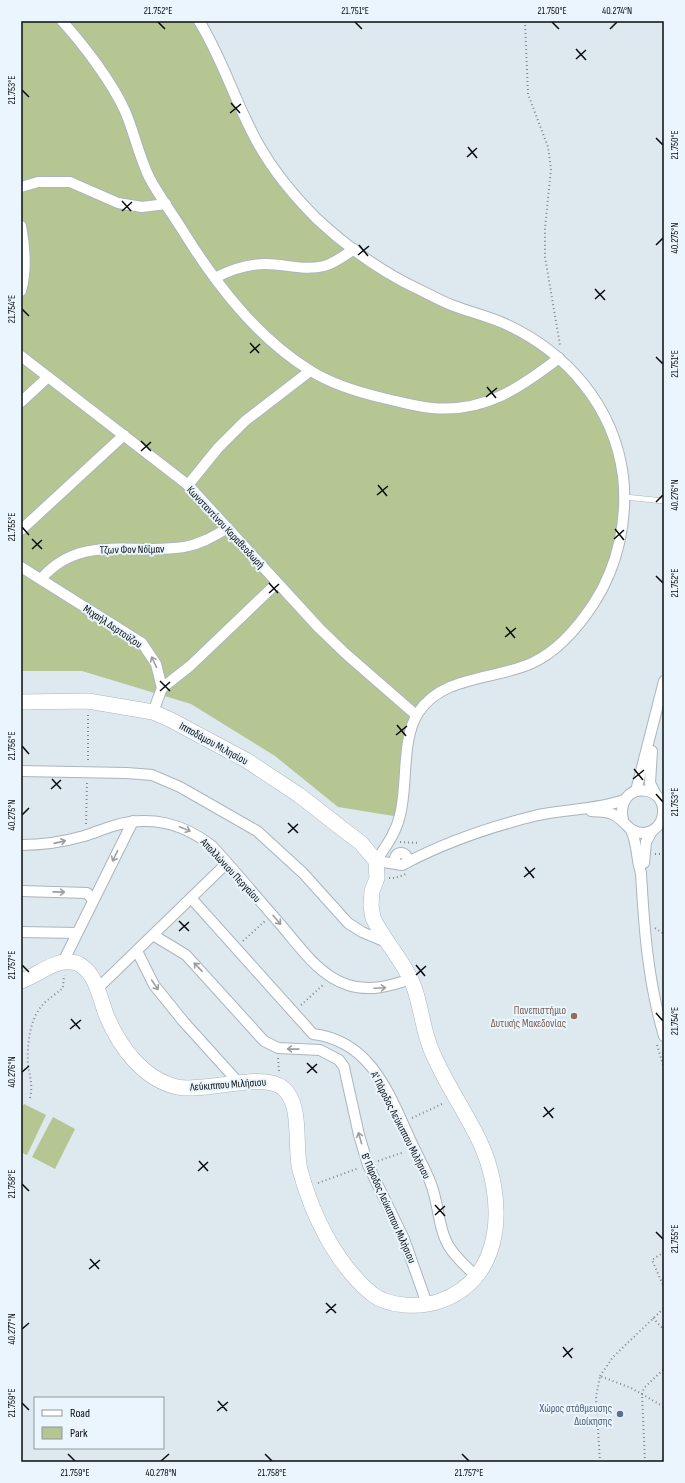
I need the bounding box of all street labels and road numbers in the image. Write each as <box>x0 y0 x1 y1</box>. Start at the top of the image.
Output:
street label: Κωνσταντίνου Καραθεοδωρή <box>184 483 267 571</box>
street label: Τζων Φον Νόϊμαν <box>100 542 165 557</box>
street label: Μιχαήλ Δερτούζου <box>81 602 145 651</box>
street label: Ιπποδάμου Μιλησίου <box>177 719 251 768</box>
street label: Απολλώνιου Περγαίου <box>197 835 264 905</box>
street label: Α' Πάροδος Λεύκιππου Μιλήσιου <box>367 1068 433 1181</box>
street label: Λεύκιππου Μιλήσιου <box>189 1075 267 1094</box>
street label: Β' Πάροδος Λεύκιππου Μιλήσιου <box>358 1151 419 1266</box>

